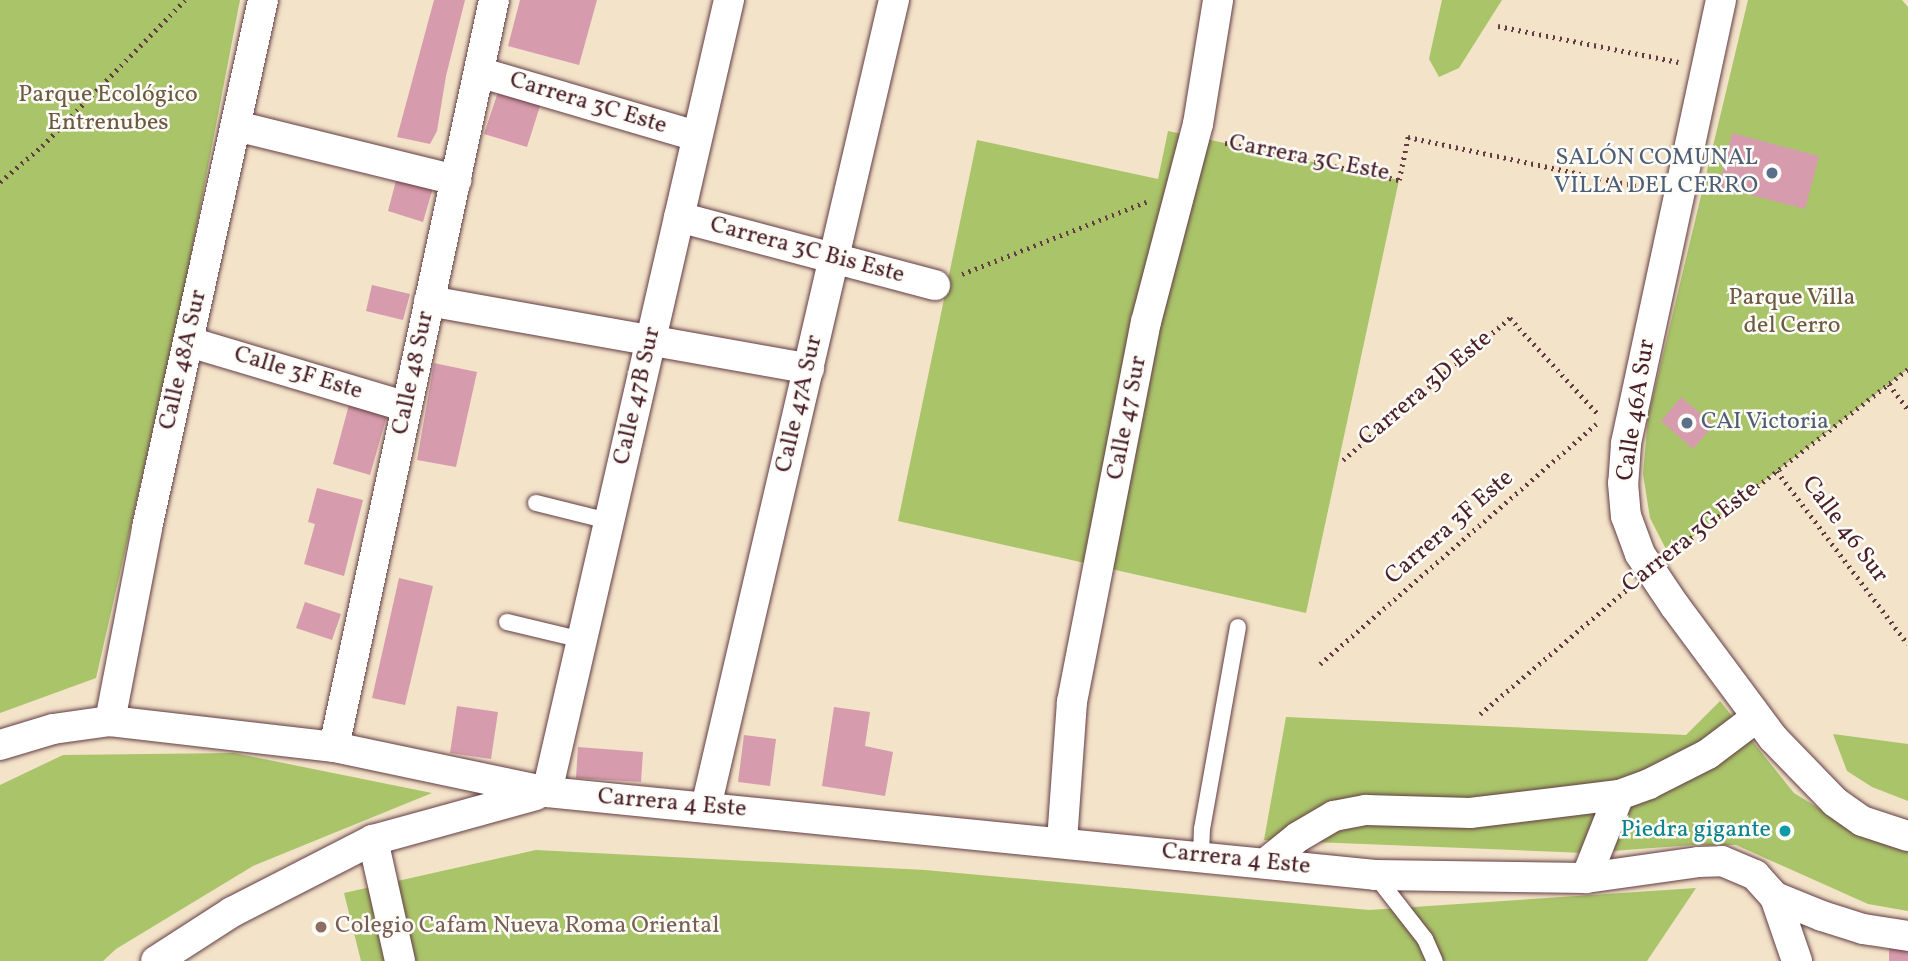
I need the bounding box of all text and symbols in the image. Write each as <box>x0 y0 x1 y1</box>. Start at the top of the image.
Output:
street label: Carrera 3C Este <box>506 66 670 142</box>
park label: Parque Ecológico Entrenubes <box>18 82 198 138</box>
street label: Carrera 3C Este <box>1226 129 1392 189</box>
place label: SALÓN COMUNAL VILLA DEL CERRO <box>1554 145 1758 201</box>
marker: SALÓN COMUNAL VILLA DEL CERRO <box>1764 165 1780 181</box>
street label: Carrera 3C Bis Este <box>707 211 907 291</box>
park label: Parque Villa del Cerro <box>1728 285 1856 341</box>
street label: Calle 48A Sur <box>154 287 214 433</box>
street label: Calle 48 Sur <box>387 308 441 438</box>
street label: Calle 47B Sur <box>608 324 668 468</box>
street label: Carrera 3D Este <box>1354 325 1498 453</box>
street label: Calle 47A Sur <box>770 332 830 476</box>
street label: Calle 46A Sur <box>1612 337 1662 483</box>
street label: Calle 3F Este <box>230 341 366 407</box>
street label: Calle 47 Sur <box>1102 354 1154 482</box>
place label: CAI Victoria <box>1701 409 1830 437</box>
marker: CAI Victoria <box>1679 415 1695 431</box>
street label: Carrera 3F Este <box>1380 464 1520 592</box>
street label: Calle 46 Sur <box>1795 471 1893 589</box>
street label: Carrera 3G Este <box>1617 476 1765 600</box>
street label: Carrera 4 Este <box>596 783 748 825</box>
place label: Piedra gigante <box>1621 817 1771 845</box>
marker: Piedra gigante <box>1777 823 1793 839</box>
street label: Carrera 4 Este <box>1160 838 1312 882</box>
place label: Colegio Cafam Nueva Roma Oriental <box>335 913 719 941</box>
marker: Colegio Cafam Nueva Roma Oriental <box>313 919 329 935</box>

